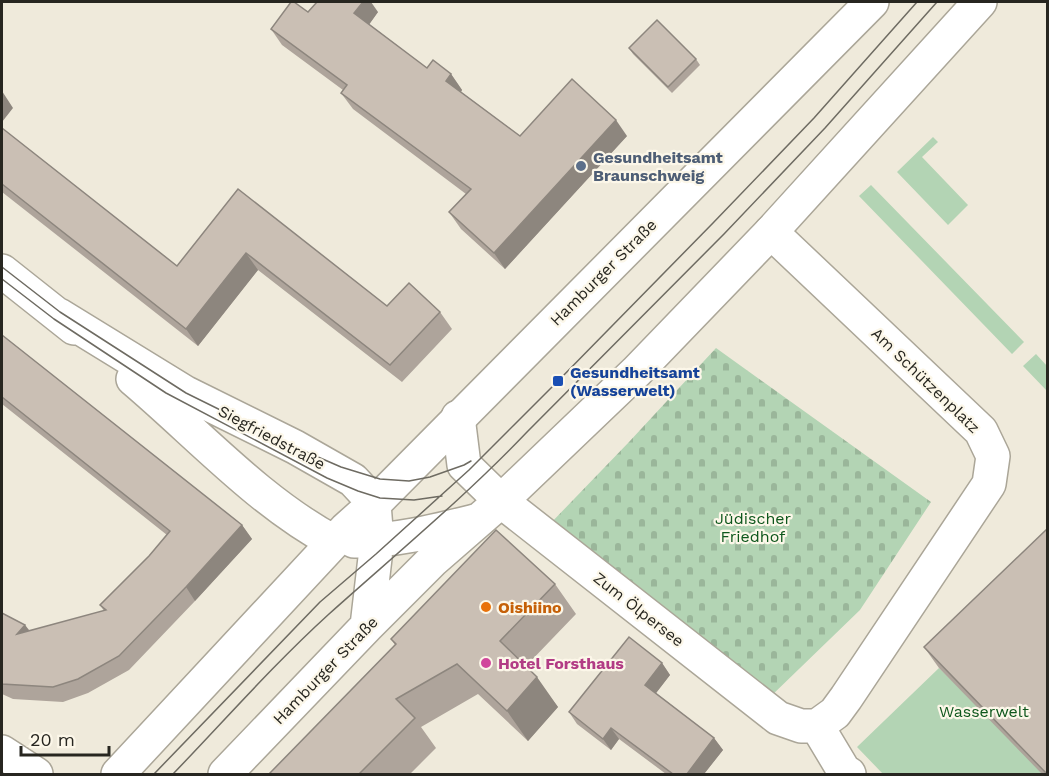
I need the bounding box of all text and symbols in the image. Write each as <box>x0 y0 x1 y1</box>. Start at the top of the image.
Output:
place label: Gesundheitsamt Braunschweig <box>593 148 723 185</box>
marker: Gesundheitsamt Braunschweig <box>574 159 588 173</box>
street label: Hamburger Straße <box>546 215 661 330</box>
street label: Am Schützenplatz <box>867 324 984 437</box>
place label: Gesundheitsamt (Wasserwelt) <box>570 363 700 400</box>
marker: Gesundheitsamt (Wasserwelt) <box>551 374 565 388</box>
street label: Siegfriedstraße <box>215 401 328 474</box>
park label: Jüdischer Friedhof <box>715 509 792 546</box>
street label: Zum Ölpersee <box>590 568 688 651</box>
place label: Oishiino <box>498 598 562 617</box>
marker: Oishiino <box>479 600 493 614</box>
street label: Hamburger Straße <box>269 612 382 728</box>
place label: Hotel Forsthaus <box>498 654 624 673</box>
marker: Hotel Forsthaus <box>479 656 493 670</box>
park label: Wasserwelt <box>939 702 1029 721</box>
scale bar <box>21 719 110 757</box>
text: 20 m <box>30 729 75 750</box>

